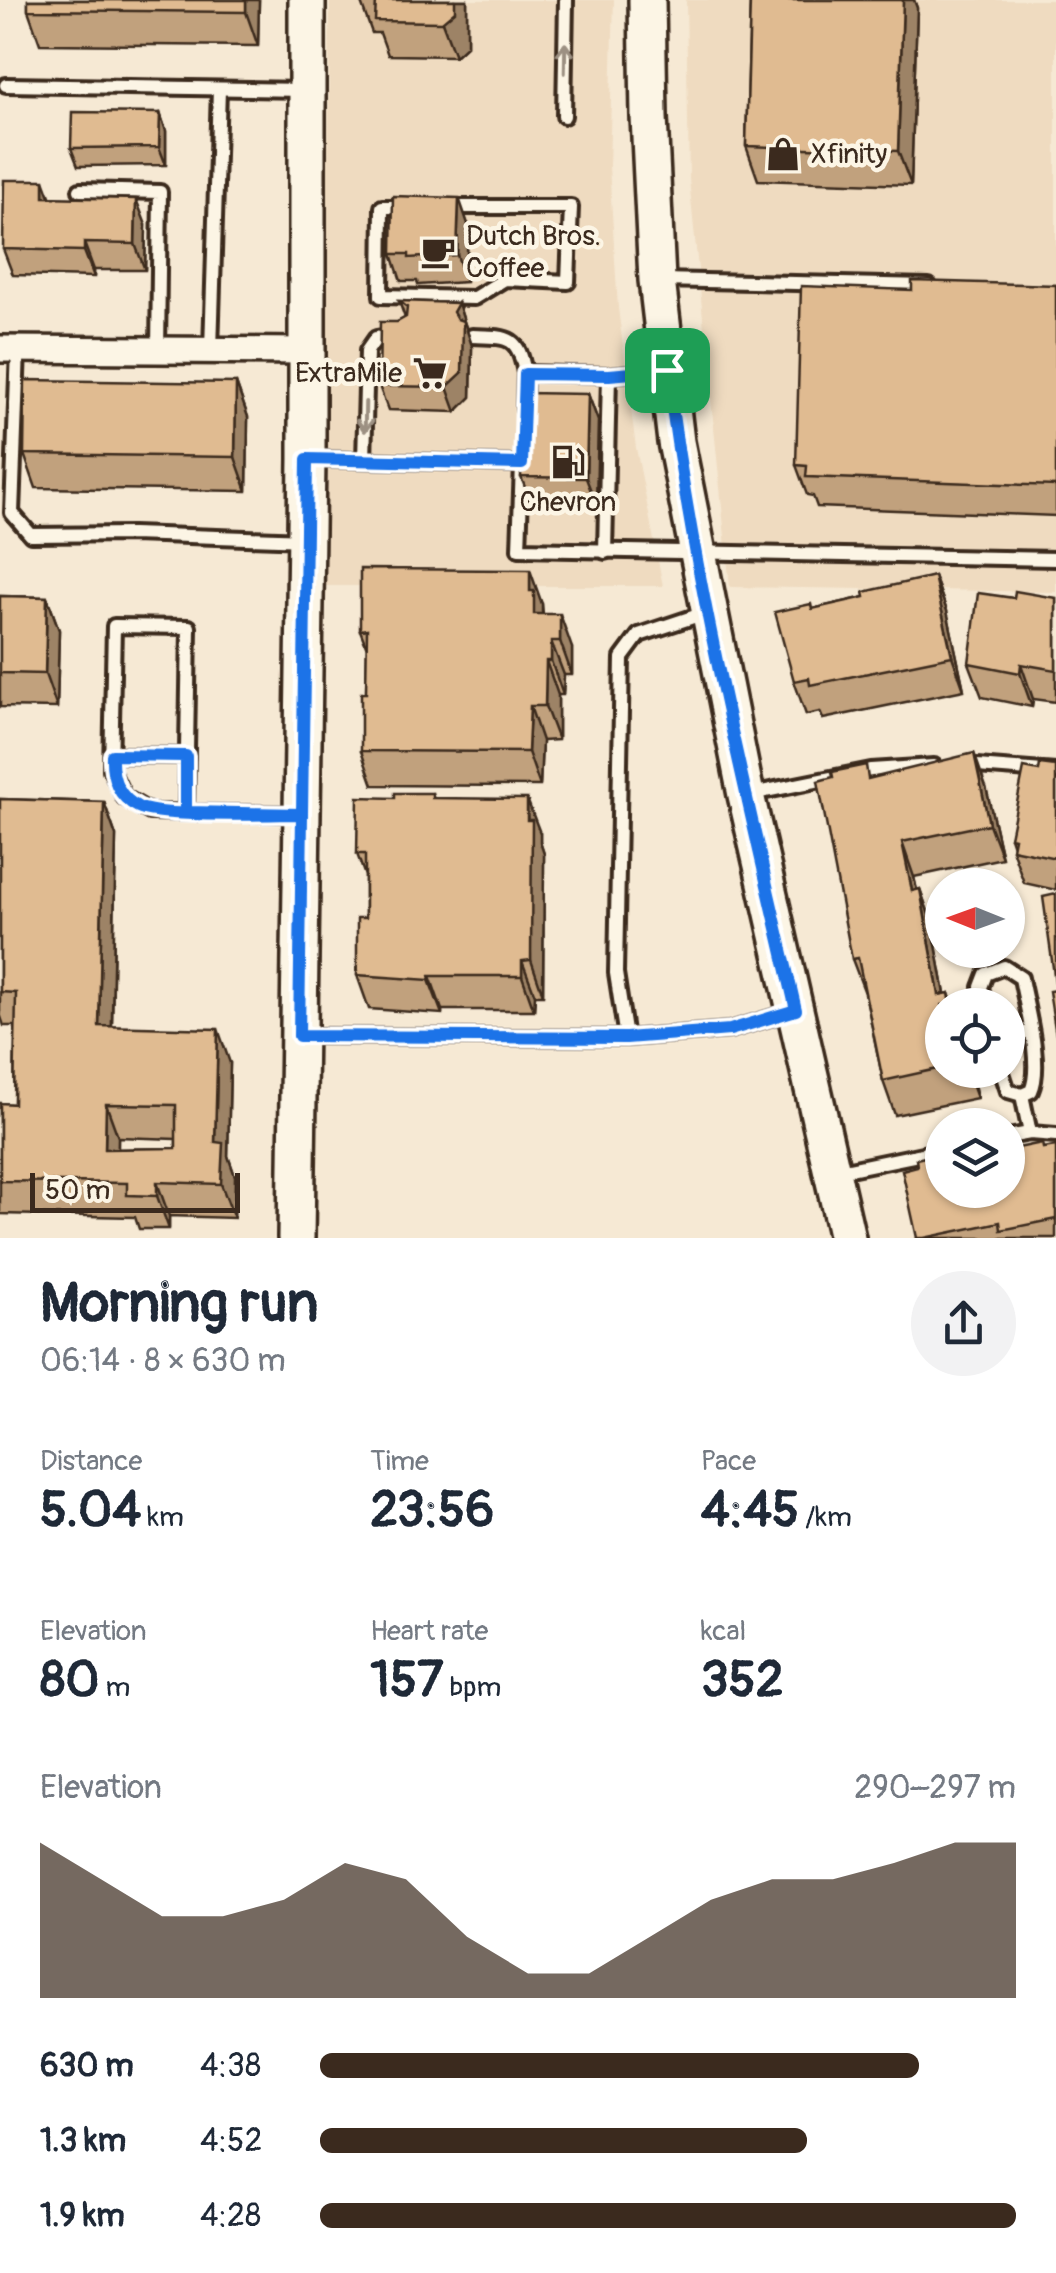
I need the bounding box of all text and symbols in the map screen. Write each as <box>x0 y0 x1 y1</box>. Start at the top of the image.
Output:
one-way arrow <box>556 42 574 74</box>
shop icon: Xfinity <box>764 135 802 173</box>
place label: Xfinity <box>811 137 887 172</box>
place label: Dutch Bros. Coffee <box>466 219 601 286</box>
cafe icon: Dutch Bros. Coffee <box>419 233 457 271</box>
pin <box>625 328 710 413</box>
icon: arrive <box>640 343 695 398</box>
supermarket icon: ExtraMile <box>411 354 449 392</box>
place label: ExtraMile <box>295 356 402 391</box>
one-way arrow <box>356 400 375 432</box>
fuel station icon: Chevron <box>549 443 587 481</box>
place label: Chevron <box>520 485 616 520</box>
north arrow <box>925 868 1025 968</box>
map controls <box>925 868 1025 1208</box>
button: locate <box>925 988 1025 1088</box>
button: layers <box>925 1108 1025 1208</box>
scale bar <box>30 1168 240 1212</box>
text: 50 m <box>45 1173 110 1208</box>
text: Morning run <box>40 1269 318 1338</box>
button: share <box>911 1271 1016 1376</box>
text: 06:14 · 8 × 630 m <box>40 1341 286 1381</box>
text: Distance <box>40 1444 142 1479</box>
text: Time <box>370 1444 429 1479</box>
text: Pace <box>701 1444 756 1479</box>
text: 5.04 <box>40 1479 141 1542</box>
text: 23:56 <box>370 1479 494 1542</box>
text: 4:45 <box>701 1479 799 1542</box>
text: km <box>141 1500 184 1535</box>
text: /km <box>799 1500 852 1535</box>
text: Elevation <box>40 1614 147 1649</box>
text: Heart rate <box>370 1614 488 1649</box>
text: kcal <box>701 1614 746 1649</box>
text: 80 <box>40 1649 99 1712</box>
text: 157 <box>370 1649 443 1712</box>
text: 352 <box>701 1649 784 1712</box>
text: m <box>99 1670 130 1705</box>
text: bpm <box>443 1670 501 1705</box>
text: Elevation <box>40 1768 162 1808</box>
text: 290–297 m <box>854 1768 1016 1808</box>
text: 630 m <box>40 2046 134 2086</box>
text: 4:38 <box>200 2046 261 2086</box>
text: 1.3 km <box>40 2121 126 2161</box>
text: 4:52 <box>200 2121 262 2161</box>
text: 1.9 km <box>40 2196 125 2236</box>
text: 4:28 <box>200 2196 261 2236</box>

